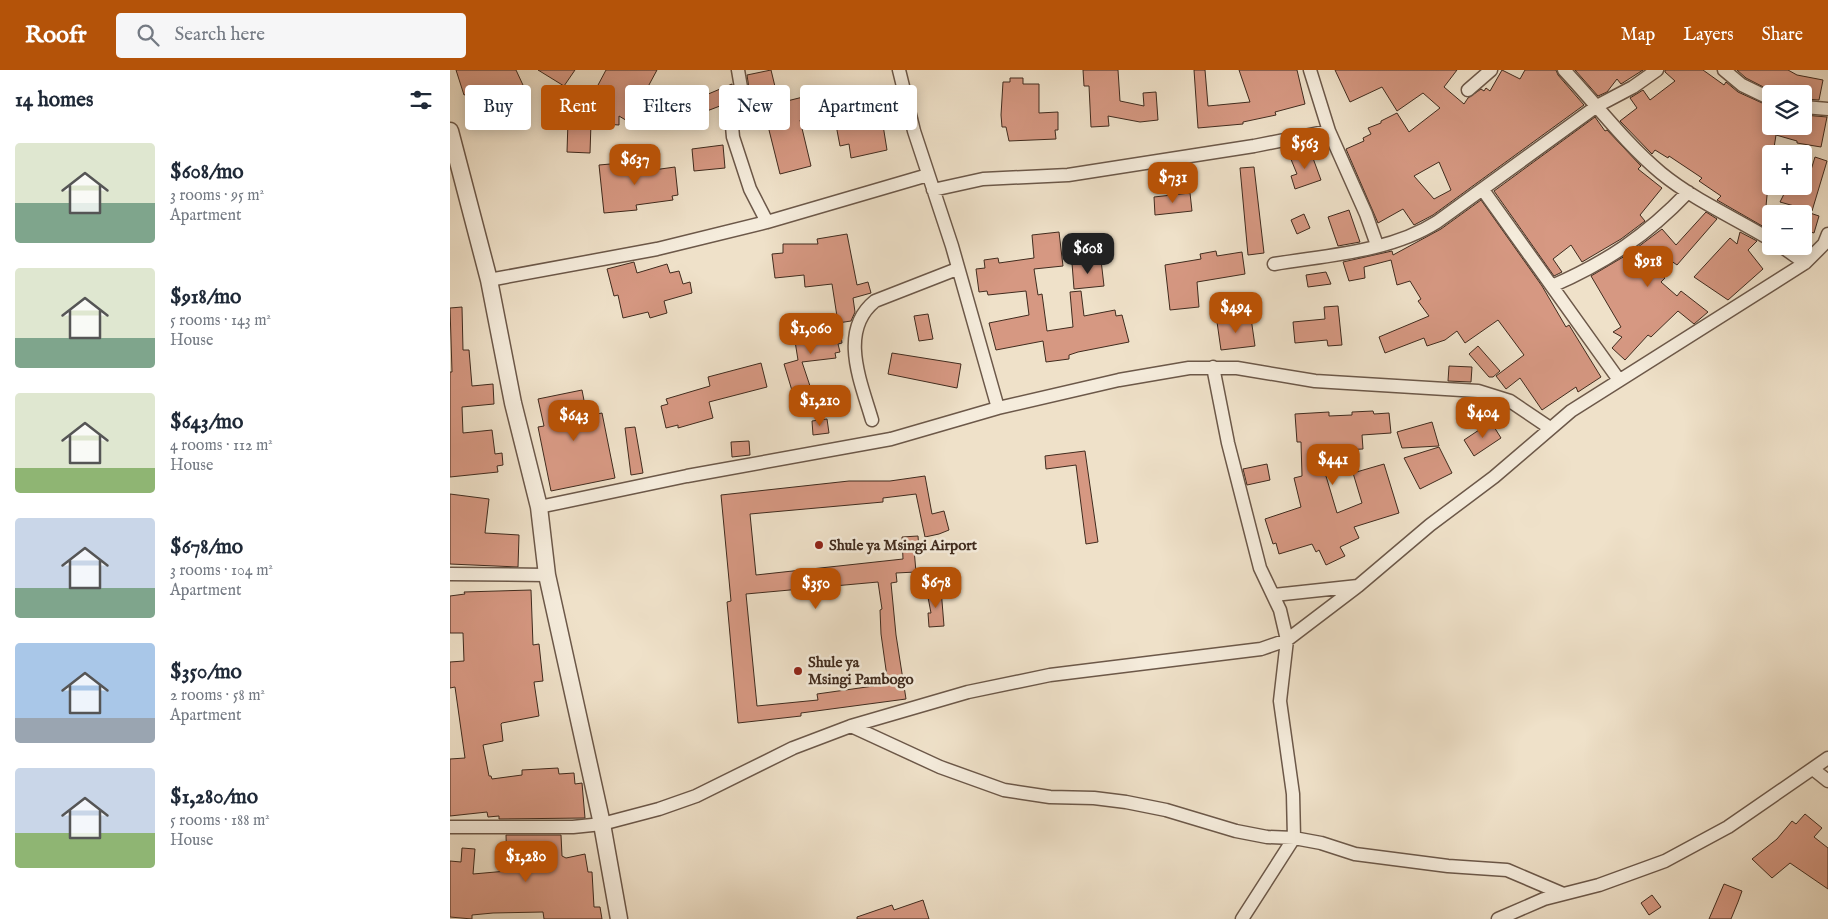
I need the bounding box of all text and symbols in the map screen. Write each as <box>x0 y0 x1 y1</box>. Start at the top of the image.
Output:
search box <box>116 13 466 58</box>
text: Roofr <box>25 20 86 51</box>
icon: search <box>134 21 162 49</box>
text: Search here <box>174 23 265 47</box>
text: Map <box>1621 24 1655 47</box>
text: Layers <box>1683 24 1734 47</box>
text: Share <box>1762 24 1803 47</box>
chip: Buy <box>465 85 531 130</box>
chip: Rent <box>541 85 615 130</box>
chip: Filters <box>625 85 709 130</box>
chip: New <box>719 85 790 130</box>
chip: Apartment <box>800 85 917 130</box>
map controls <box>1762 85 1812 255</box>
button: layers <box>1762 85 1812 135</box>
icon: filters <box>407 86 435 114</box>
text: 14 homes <box>15 87 93 114</box>
pin: $563 <box>1275 128 1335 170</box>
text: $563 <box>1291 134 1319 154</box>
pin: $637 <box>605 144 665 186</box>
button: + <box>1762 145 1812 195</box>
text: $637 <box>620 150 650 170</box>
text: $608/mo <box>170 159 244 186</box>
pin: $731 <box>1143 162 1203 204</box>
icon: home <box>55 163 115 223</box>
text: $731 <box>1159 168 1187 188</box>
text: 3 rooms · 95 m² <box>170 186 264 206</box>
button: − <box>1762 205 1812 255</box>
text: Apartment <box>170 206 241 226</box>
pin: $608 <box>1058 232 1118 275</box>
text: $608 <box>1073 239 1103 259</box>
pin: $918 <box>1618 246 1678 288</box>
text: $918 <box>1634 252 1662 272</box>
text: $918/mo <box>170 284 241 311</box>
icon: home <box>55 288 115 348</box>
pin: $494 <box>1206 292 1266 334</box>
text: $494 <box>1220 298 1252 318</box>
text: 5 rooms · 143 m² <box>170 311 271 331</box>
pin: $1,060 <box>770 312 852 355</box>
text: $1,060 <box>790 319 832 339</box>
text: House <box>170 331 213 351</box>
pin: $1,210 <box>779 384 861 427</box>
text: $1,210 <box>800 391 840 411</box>
pin: $404 <box>1453 396 1513 439</box>
pin: $643 <box>544 400 604 442</box>
text: $404 <box>1467 403 1499 423</box>
text: $643 <box>559 406 589 426</box>
text: $643/mo <box>170 409 243 436</box>
icon: home <box>55 413 115 473</box>
text: 4 rooms · 112 m² <box>170 436 273 456</box>
pin: $441 <box>1303 444 1363 486</box>
text: $441 <box>1318 450 1348 470</box>
text: House <box>170 456 213 476</box>
text: $678/mo <box>170 534 243 561</box>
place label: Shule ya Msingi Airport <box>829 536 978 555</box>
icon: home <box>55 538 115 598</box>
marker: Shule ya Msingi Airport <box>813 539 825 551</box>
text: 3 rooms · 104 m² <box>170 561 273 581</box>
pin: $678 <box>906 566 966 609</box>
pin: $350 <box>786 568 846 610</box>
text: $678 <box>921 573 951 593</box>
text: $350 <box>802 574 830 594</box>
text: Apartment <box>170 581 241 601</box>
place label: Shule ya Msingi Pambogo <box>808 653 914 689</box>
text: $350/mo <box>170 659 242 686</box>
icon: home <box>55 663 115 723</box>
marker: Shule ya Msingi Pambogo <box>792 665 804 677</box>
text: 2 rooms · 58 m² <box>170 686 265 706</box>
text: Apartment <box>170 706 241 726</box>
text: $1,280/mo <box>170 784 258 811</box>
icon: home <box>55 788 115 848</box>
text: 5 rooms · 188 m² <box>170 811 270 831</box>
text: House <box>170 831 213 851</box>
pin: $1,280 <box>485 840 567 883</box>
text: $1,280 <box>506 847 546 867</box>

